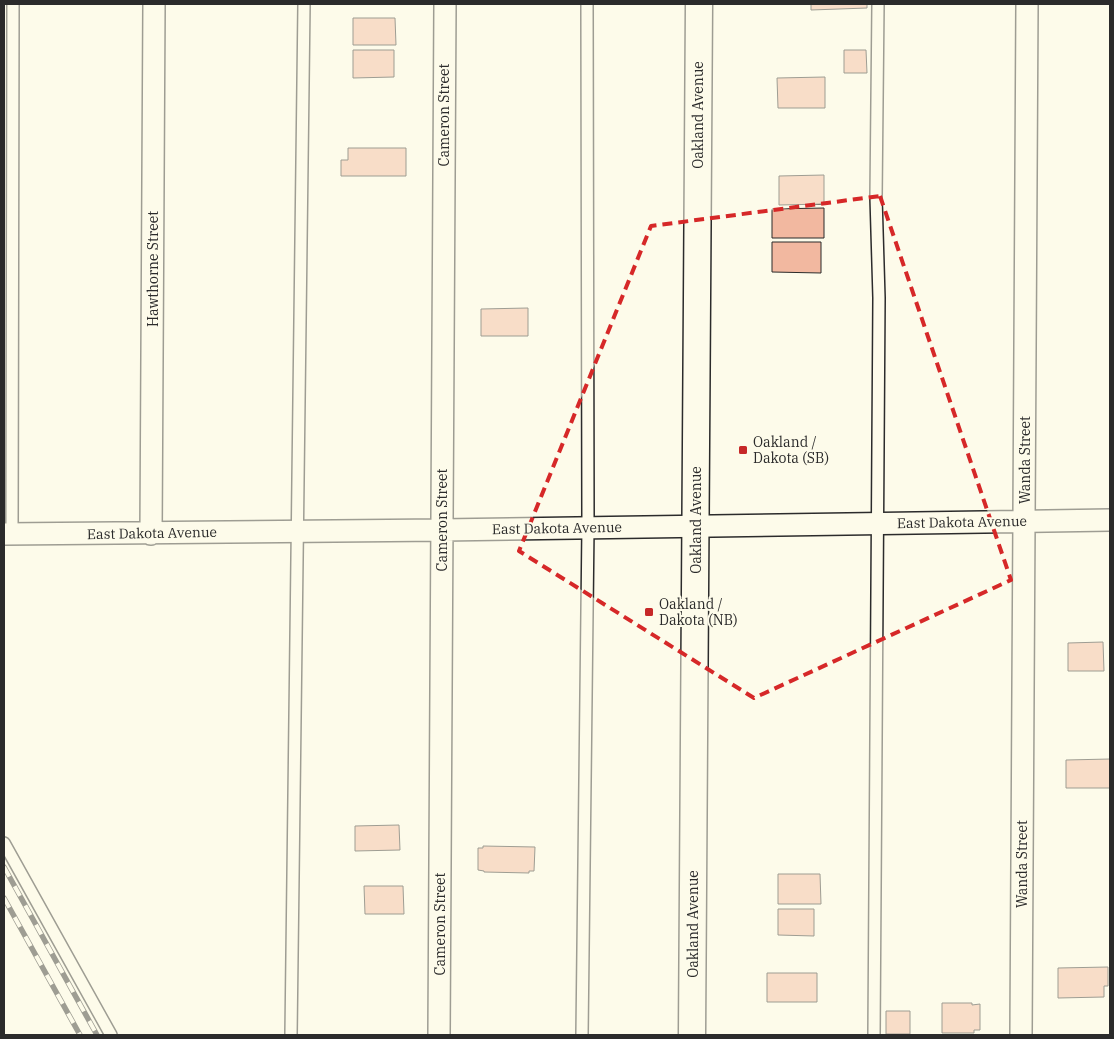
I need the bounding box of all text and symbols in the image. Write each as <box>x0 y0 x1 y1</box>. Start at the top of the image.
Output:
street label: Oakland Avenue <box>689 61 707 169</box>
street label: Cameron Street <box>435 63 453 167</box>
street label: Hawthorne Street <box>144 211 162 327</box>
street label: Wanda Street <box>1016 416 1034 504</box>
place label: Oakland / Dakota (SB) <box>753 433 829 467</box>
marker: Oakland / Dakota (SB) <box>737 444 749 456</box>
street label: Oakland Avenue <box>687 466 705 574</box>
street label: Cameron Street <box>433 468 451 572</box>
street label: East Dakota Avenue <box>897 512 1027 532</box>
street label: East Dakota Avenue <box>492 518 622 538</box>
street label: East Dakota Avenue <box>87 523 217 543</box>
place label: Oakland / Dakota (NB) <box>659 595 738 629</box>
marker: Oakland / Dakota (NB) <box>643 606 655 618</box>
street label: Wanda Street <box>1013 820 1031 908</box>
street label: Oakland Avenue <box>684 870 702 978</box>
street label: Cameron Street <box>431 872 449 976</box>

